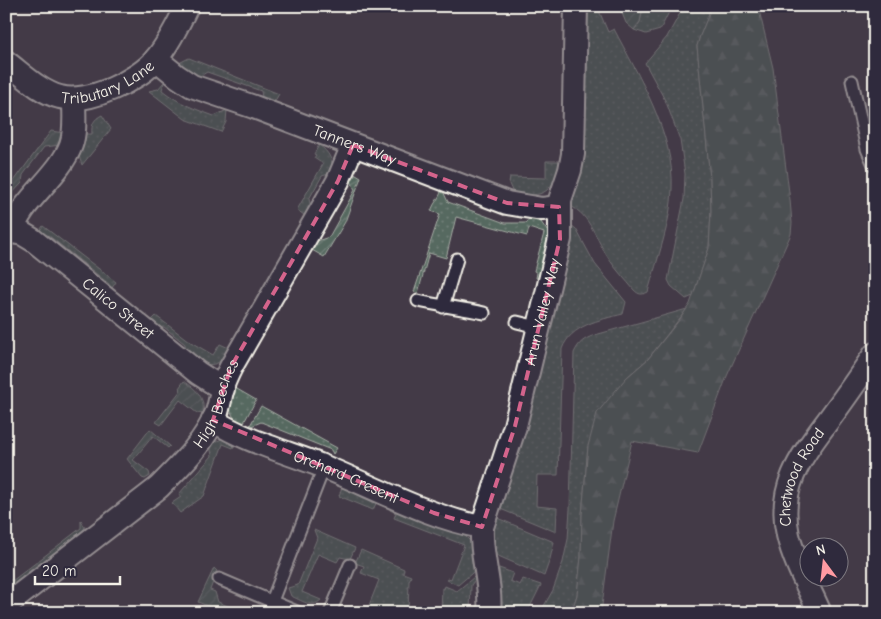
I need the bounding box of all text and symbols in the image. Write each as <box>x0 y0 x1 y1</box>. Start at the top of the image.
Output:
street label: Tributary Lane <box>60 57 158 108</box>
street label: Tanners Way <box>310 121 399 169</box>
street label: Arun Valley Way <box>521 256 564 367</box>
street label: Calico Street <box>78 274 158 343</box>
street label: High Beeches <box>190 356 243 452</box>
street label: Chetwood Road <box>776 425 828 527</box>
street label: Orchard Cresent <box>291 447 402 508</box>
north arrow <box>798 536 848 586</box>
text: N <box>814 541 827 559</box>
scale bar <box>35 554 120 586</box>
text: 20 m <box>42 562 76 580</box>

